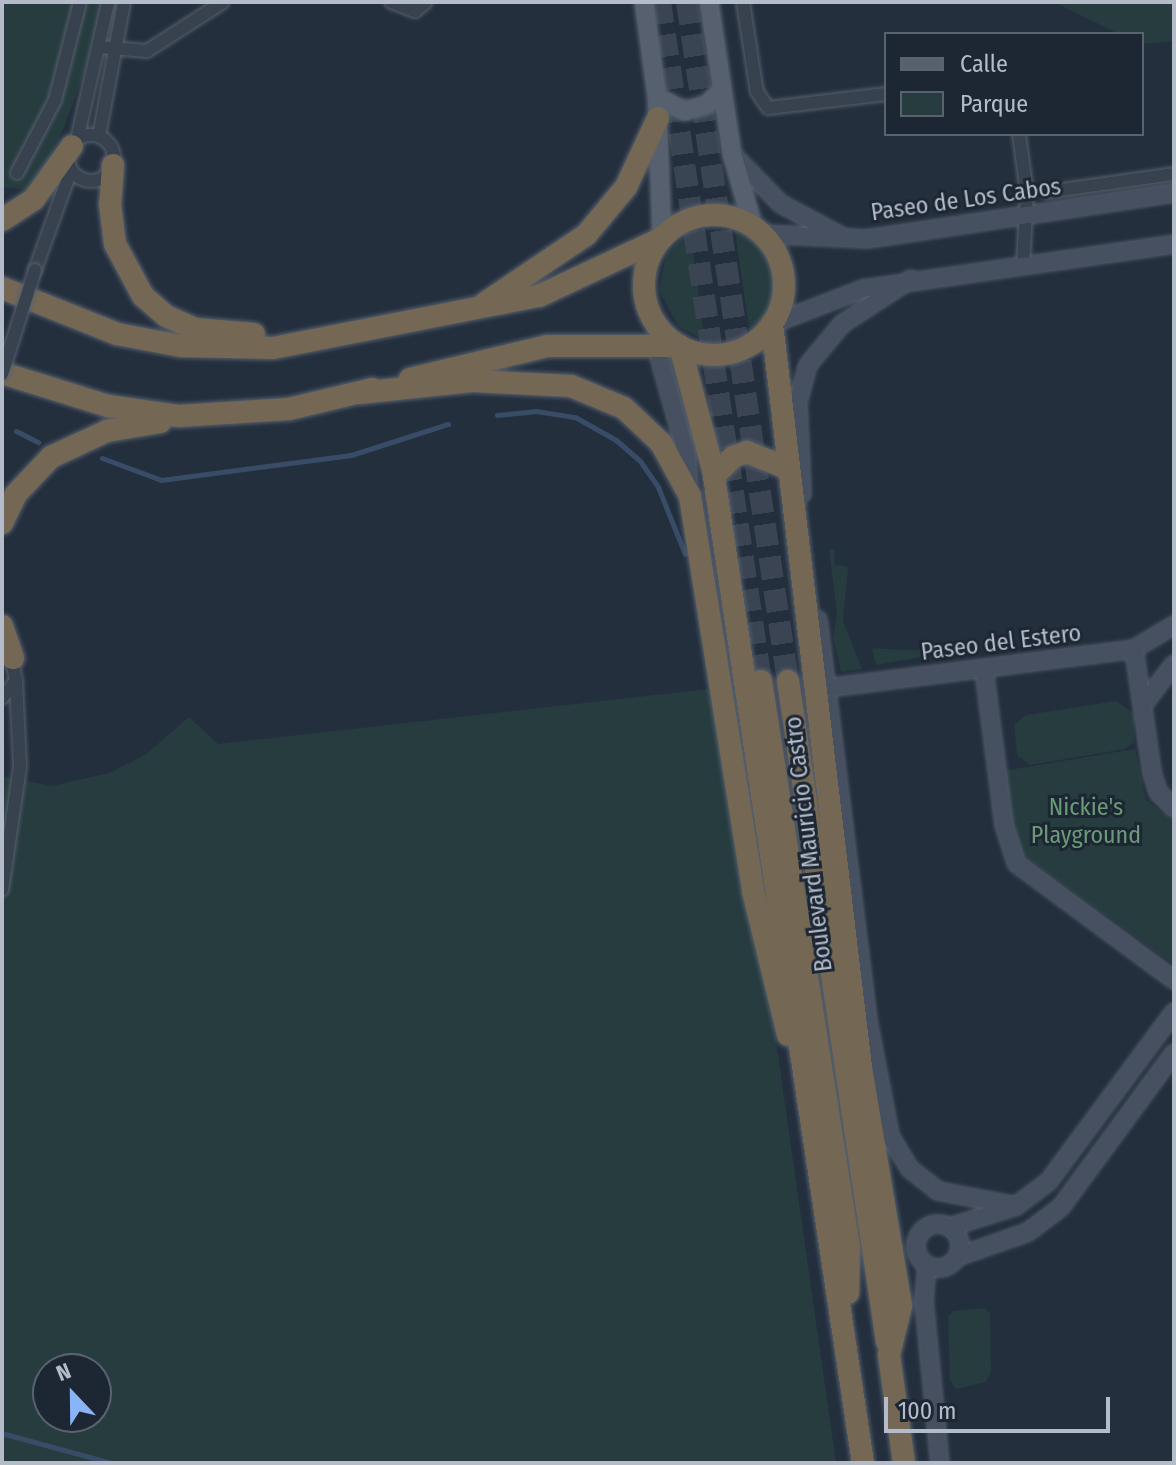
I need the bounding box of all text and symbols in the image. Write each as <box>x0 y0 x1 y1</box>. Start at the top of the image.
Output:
legend <box>884 32 1144 136</box>
text: Calle <box>960 50 1008 78</box>
text: Parque <box>960 90 1028 118</box>
street label: Paseo de Los Cabos <box>869 172 1063 228</box>
street label: Paseo del Estero <box>919 619 1083 667</box>
street label: Boulevard Mauricio Castro <box>779 715 839 973</box>
park label: Nickie's Playground <box>1031 794 1141 850</box>
north arrow <box>32 1353 112 1433</box>
text: N <box>52 1357 75 1387</box>
scale bar <box>888 1381 1114 1431</box>
text: 100 m <box>898 1397 956 1425</box>

